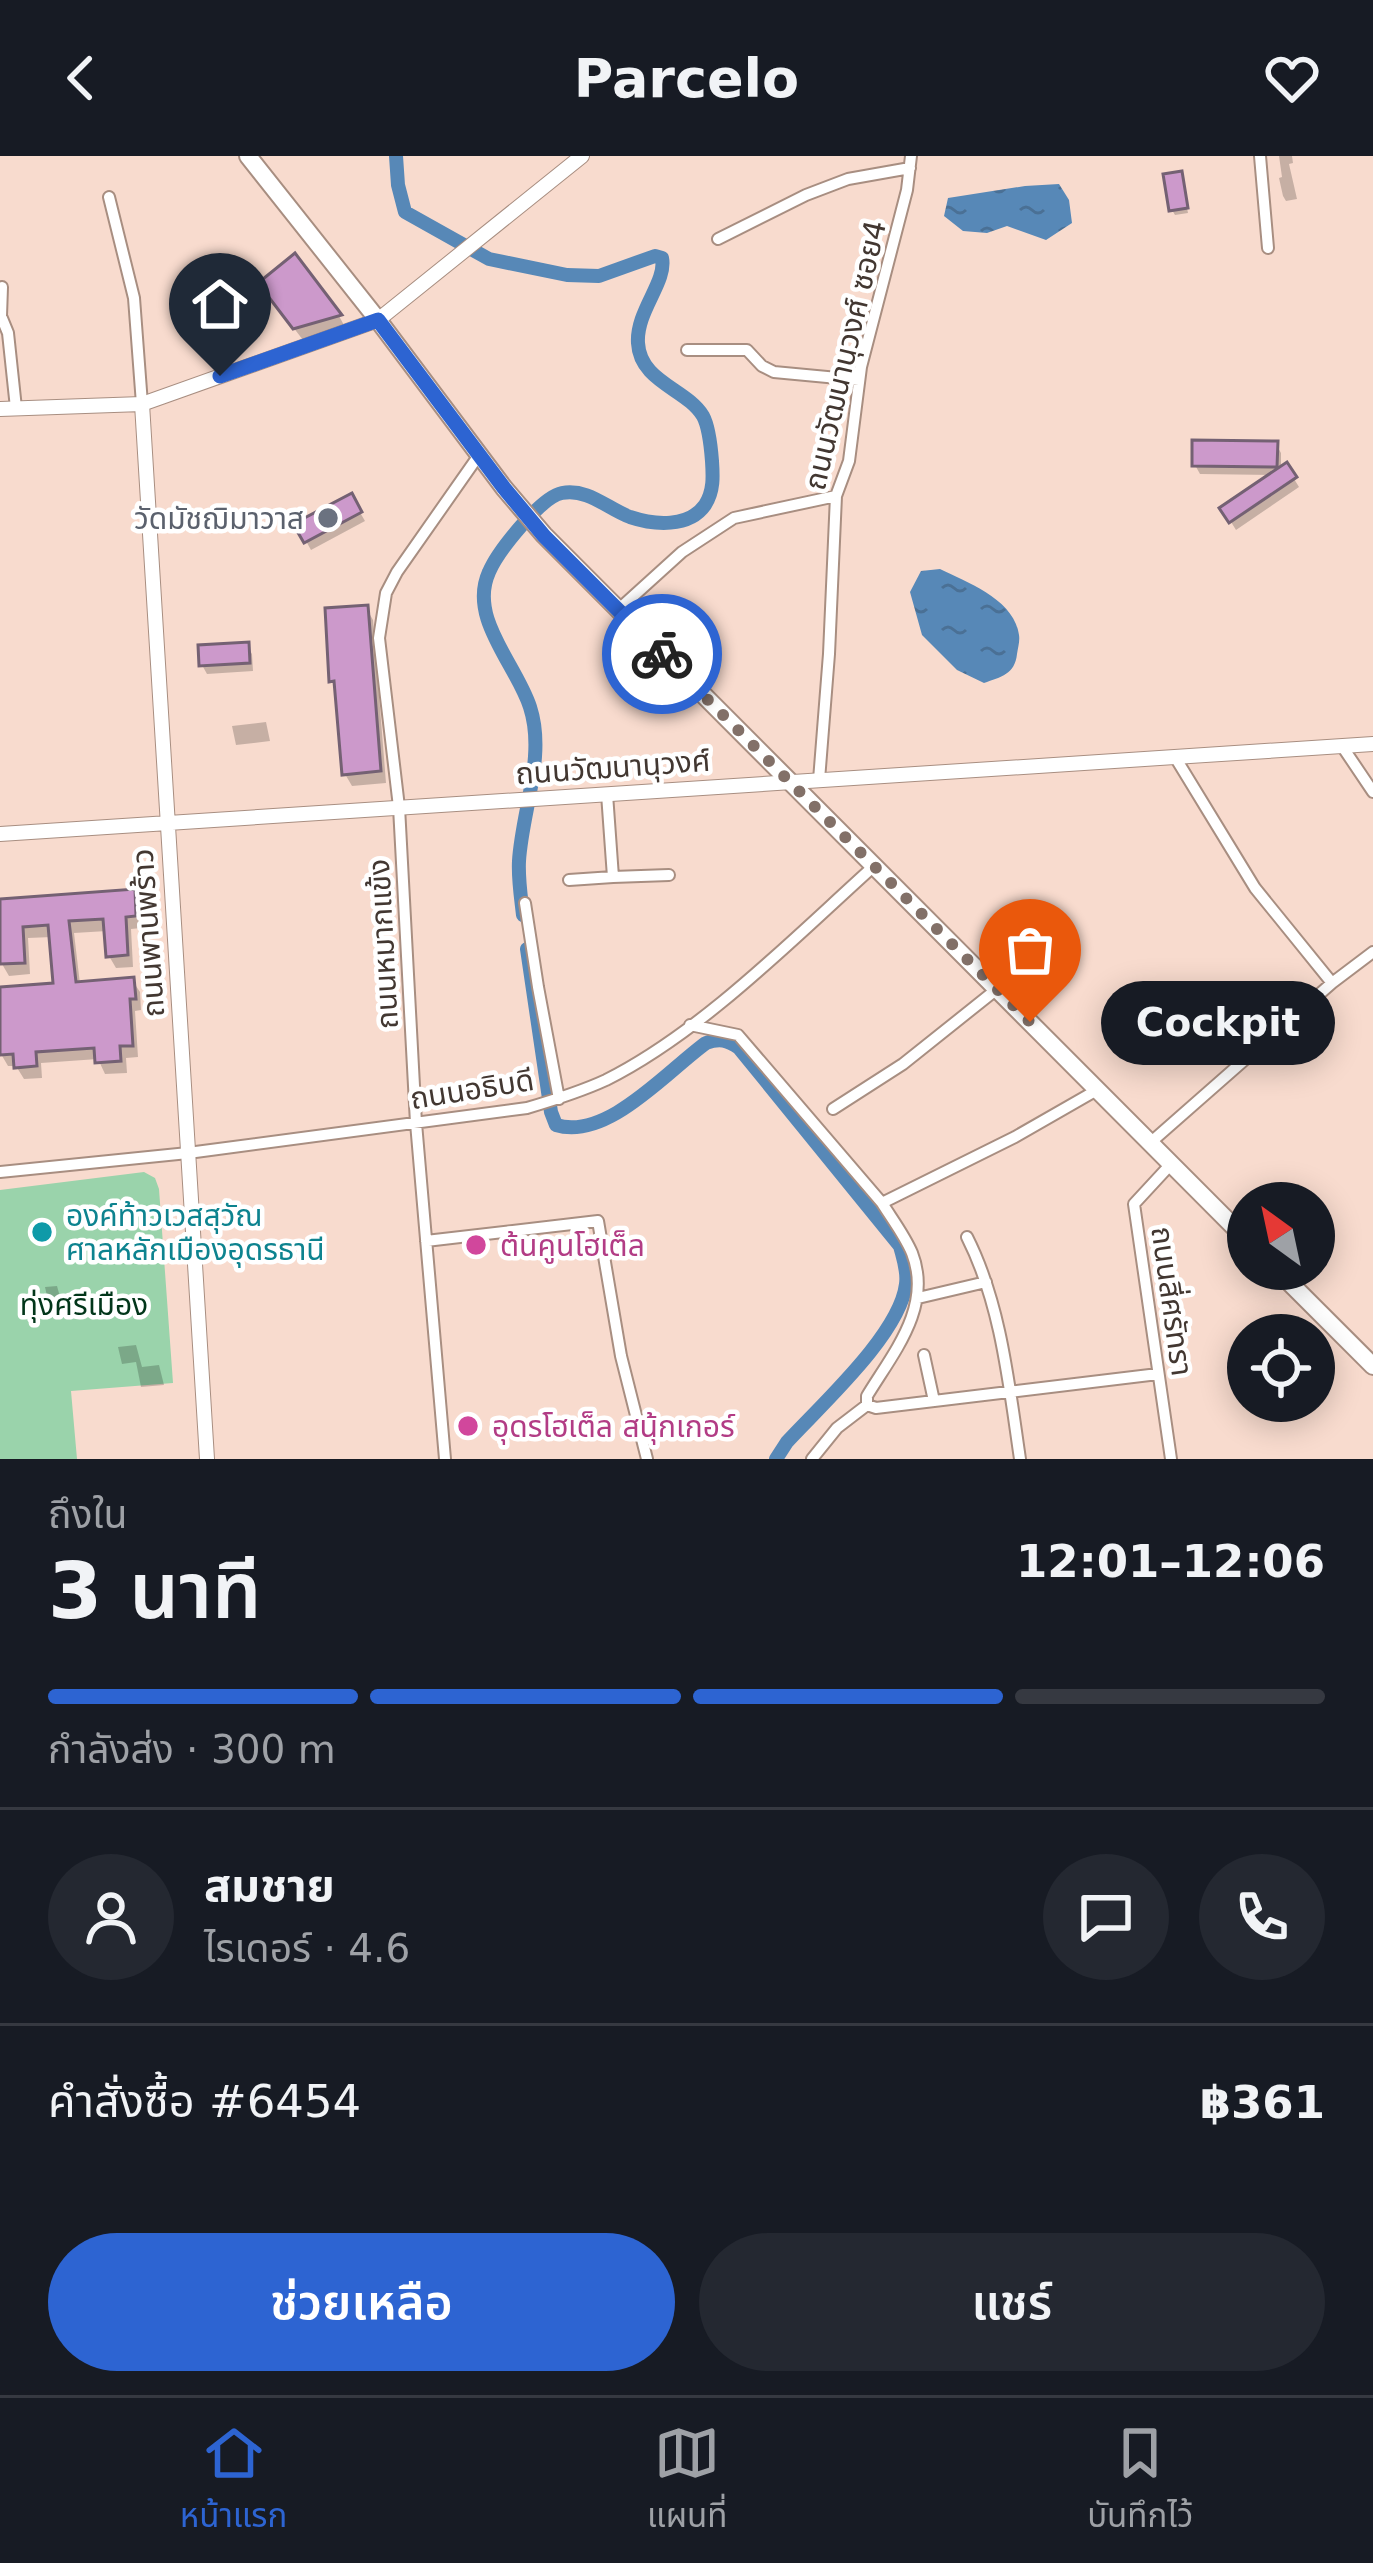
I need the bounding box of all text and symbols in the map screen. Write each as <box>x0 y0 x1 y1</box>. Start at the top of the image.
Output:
icon: back <box>48 45 114 111</box>
icon: heart <box>1259 45 1325 111</box>
text: Parcelo <box>574 47 799 110</box>
street label: ถนนวัฒนานุวงศ์ ซอย4 <box>797 217 894 493</box>
pin <box>169 253 271 376</box>
icon: home <box>187 271 253 337</box>
place label: วัดมัชฌิมาวาส <box>134 501 304 536</box>
marker: วัดมัชฌิมาวาส <box>315 505 341 531</box>
courier <box>602 594 722 714</box>
icon: bike <box>629 621 695 687</box>
street label: ถนนวัฒนานุวงศ์ <box>514 743 712 792</box>
street label: ถนนพานพร้าว <box>125 848 171 1018</box>
street label: ถนนหมากแข้ง <box>361 858 405 1030</box>
pin <box>979 899 1081 1022</box>
icon: bag <box>997 917 1063 983</box>
callout: Cockpit <box>1102 980 1336 1064</box>
text: Cockpit <box>1136 1000 1300 1045</box>
street label: ถนนอธิบดี <box>408 1062 536 1116</box>
north arrow <box>1227 1182 1335 1290</box>
map controls <box>1227 1182 1335 1422</box>
place label: องค์ท้าวเวสสุวัณ ศาลหลักเมืองอุดรธานี <box>66 1198 325 1268</box>
marker: องค์ท้าวเวสสุวัณ ศาลหลักเมืองอุดรธานี <box>29 1219 55 1245</box>
street label: ถนนสี่ศรัทรา <box>1144 1224 1203 1378</box>
place label: ต้นคูนโฮเต็ล <box>500 1228 645 1264</box>
marker: ต้นคูนโฮเต็ล <box>463 1232 489 1258</box>
park label: ทุ่งศรีเมือง <box>20 1287 148 1323</box>
button: locate <box>1227 1314 1335 1422</box>
place label: อุดรโฮเต็ล สนุ้กเกอร์ <box>492 1409 736 1445</box>
marker: อุดรโฮเต็ล สนุ้กเกอร์ <box>455 1413 481 1439</box>
text: ถึงใน <box>48 1492 127 1537</box>
text: 12:01–12:06 <box>1016 1535 1325 1588</box>
text: 3 นาที <box>48 1546 261 1636</box>
text: กำลังส่ง · 300 m <box>48 1727 336 1772</box>
button: person <box>48 1854 174 1980</box>
button: chat <box>1043 1854 1169 1980</box>
button: phone <box>1199 1854 1325 1980</box>
text: สมชาย <box>204 1859 335 1912</box>
text: ไรเดอร์ · 4.6 <box>204 1926 410 1971</box>
text: คำสั่งซื้อ #6454 <box>48 2075 361 2128</box>
text: ฿361 <box>1200 2076 1325 2129</box>
button: ช่วยเหลือ <box>48 2233 675 2371</box>
button: แชร์ <box>699 2233 1325 2371</box>
tab: หน้าแรก <box>180 2420 287 2542</box>
tab: แผนที่ <box>647 2420 727 2542</box>
tab: บันทึกไว้ <box>1087 2420 1193 2542</box>

